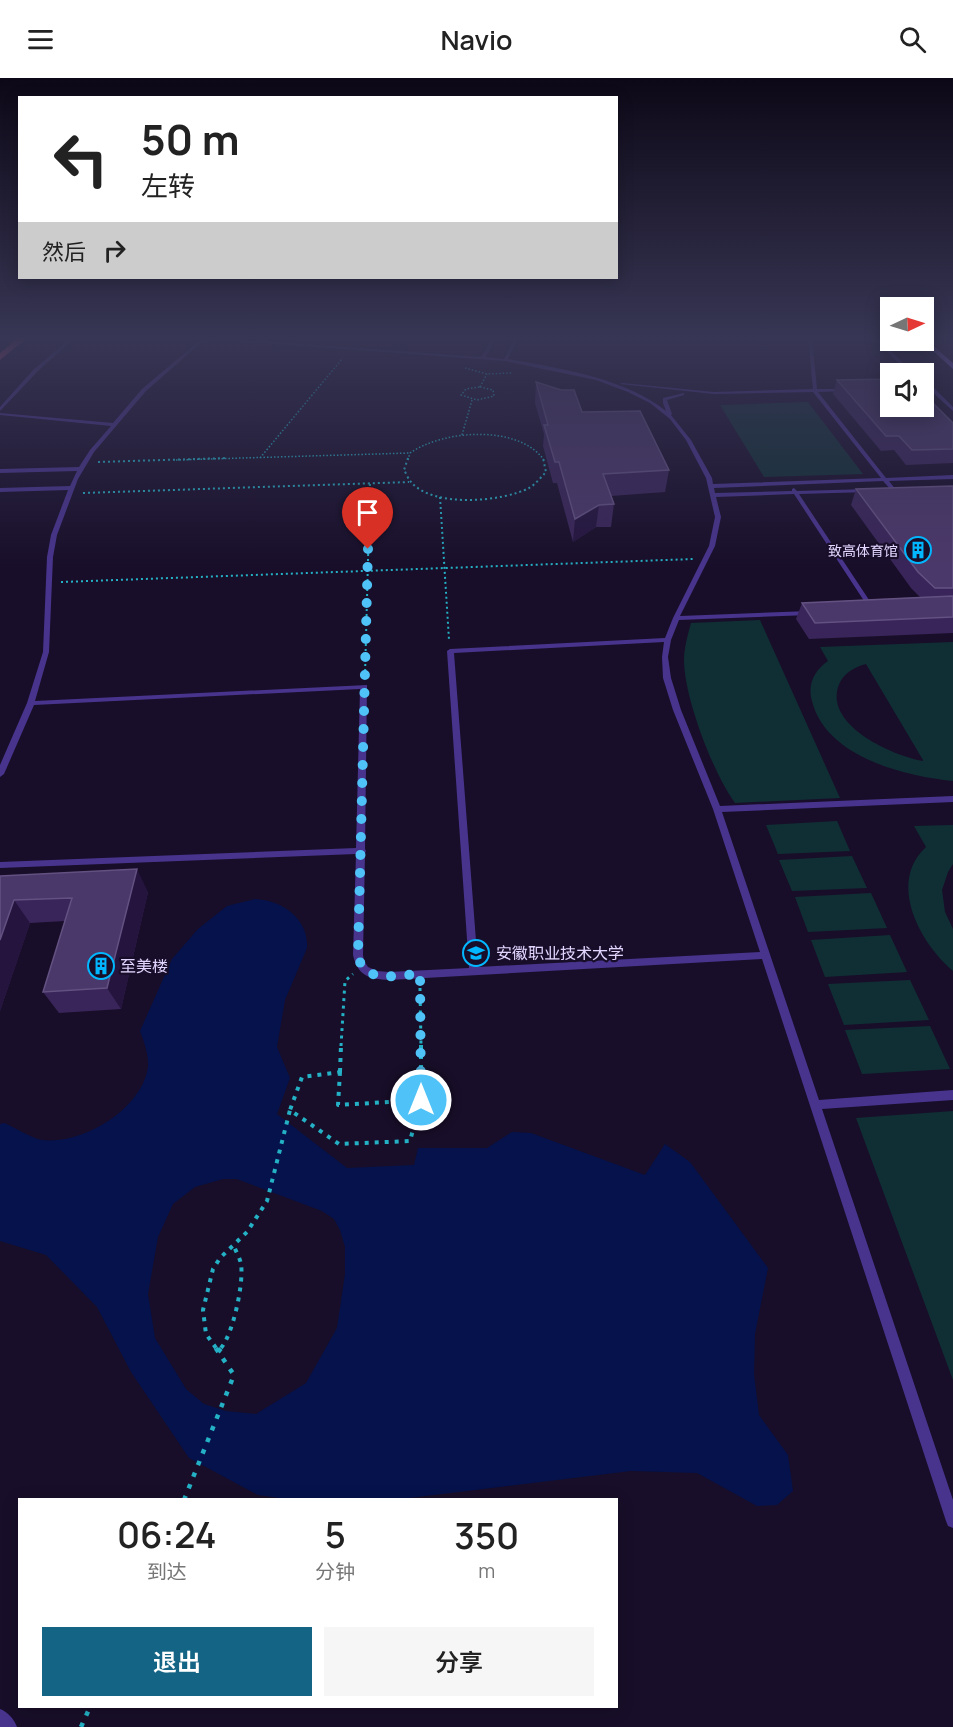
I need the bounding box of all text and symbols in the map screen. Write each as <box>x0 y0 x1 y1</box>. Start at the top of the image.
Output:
text: Navio <box>440 21 513 58</box>
icon: menu <box>24 23 57 56</box>
icon: search <box>896 23 929 56</box>
text: 50 m <box>141 110 239 168</box>
icon: left <box>42 120 120 198</box>
text: 左转 <box>141 167 195 204</box>
icon: right <box>98 234 131 267</box>
text: 然后 <box>42 237 86 267</box>
north arrow <box>880 297 934 351</box>
map controls <box>880 297 934 417</box>
button: sound <box>880 363 934 417</box>
pin <box>342 487 393 549</box>
icon: arrive <box>351 496 384 529</box>
building icon: 致高体育馆 <box>903 535 933 565</box>
place label: 致高体育馆 <box>828 541 898 560</box>
school or university icon: 安徽职业技术大学 <box>461 938 491 968</box>
place label: 安徽职业技术大学 <box>496 942 624 964</box>
building icon: 至美楼 <box>86 951 116 981</box>
place label: 至美楼 <box>120 955 168 977</box>
position arrow <box>389 1068 453 1132</box>
text: 06:24 <box>117 1510 216 1559</box>
text: 5 <box>325 1510 346 1559</box>
text: 350 <box>454 1511 519 1560</box>
text: m <box>478 1557 495 1584</box>
text: 到达 <box>147 1558 187 1585</box>
text: 分钟 <box>315 1558 355 1585</box>
button: 退出 <box>42 1627 312 1696</box>
button: 分享 <box>324 1627 594 1696</box>

